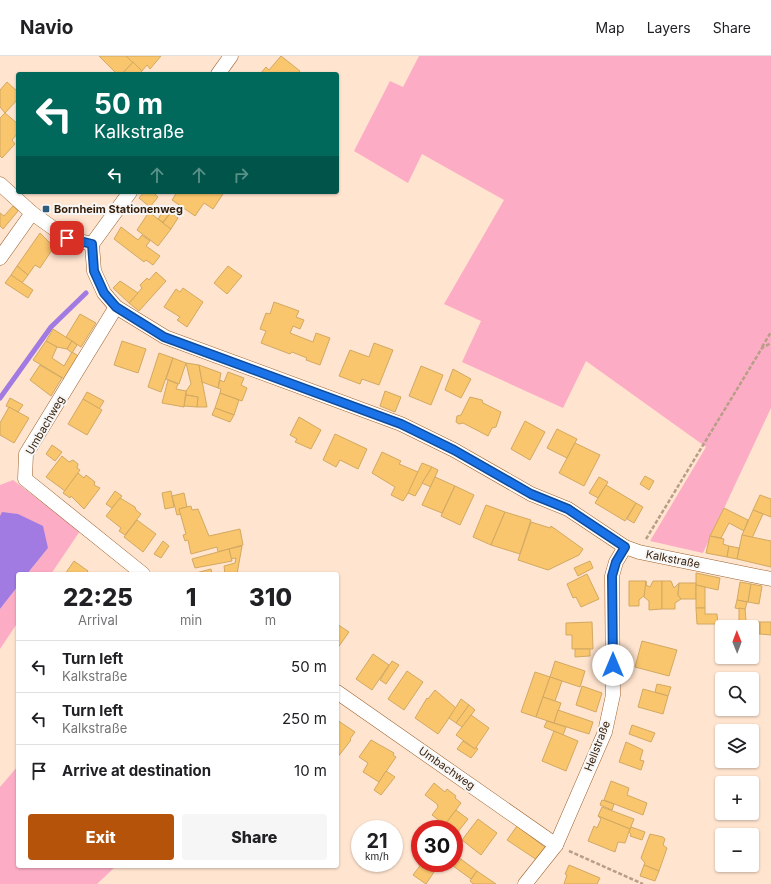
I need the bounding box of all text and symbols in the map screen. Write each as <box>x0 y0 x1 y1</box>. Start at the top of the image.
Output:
text: Navio <box>20 16 73 39</box>
text: Map <box>596 19 625 36</box>
text: Layers <box>647 19 691 36</box>
text: Share <box>713 19 751 36</box>
text: 50 m <box>94 87 163 121</box>
icon: left <box>28 88 80 140</box>
text: Kalkstraße <box>94 121 184 142</box>
icon: left <box>104 164 126 186</box>
icon: ahead <box>146 164 168 186</box>
icon: ahead <box>188 164 210 186</box>
icon: right <box>230 164 252 186</box>
place label: Bornheim Stationenweg <box>54 202 183 216</box>
marker: Bornheim Stationenweg <box>41 204 51 214</box>
pin <box>50 221 84 255</box>
icon: arrive <box>56 227 78 249</box>
street label: Umbachweg <box>23 393 67 457</box>
street label: Kalkstraße <box>645 547 701 571</box>
text: 22:25 <box>63 583 133 612</box>
text: 1 <box>186 583 196 612</box>
text: 310 <box>249 583 292 612</box>
text: Arrival <box>78 612 118 628</box>
text: min <box>180 612 202 628</box>
text: m <box>265 612 276 628</box>
north arrow <box>715 620 759 664</box>
map controls <box>715 620 759 872</box>
position arrow <box>592 644 634 686</box>
text: Turn left <box>62 649 123 668</box>
icon: left <box>28 656 50 678</box>
text: 50 m <box>291 657 327 676</box>
text: Kalkstraße <box>62 668 127 684</box>
button: search <box>715 672 759 716</box>
text: Turn left <box>62 701 123 720</box>
icon: left <box>28 708 50 730</box>
text: 250 m <box>282 709 327 728</box>
street label: Hellstraße <box>581 719 613 773</box>
text: Kalkstraße <box>62 720 127 736</box>
button: layers <box>715 724 759 768</box>
street label: Umbachweg <box>416 743 478 793</box>
icon: arrive <box>28 760 50 782</box>
text: Arrive at destination <box>62 761 211 780</box>
text: 10 m <box>294 761 327 780</box>
button: + <box>715 776 759 820</box>
button: Exit <box>28 814 174 860</box>
button: Share <box>182 814 327 860</box>
speed limit sign: 30 <box>411 820 463 872</box>
button: − <box>715 828 759 872</box>
text: 21 <box>366 829 388 853</box>
text: km/h <box>365 850 389 862</box>

